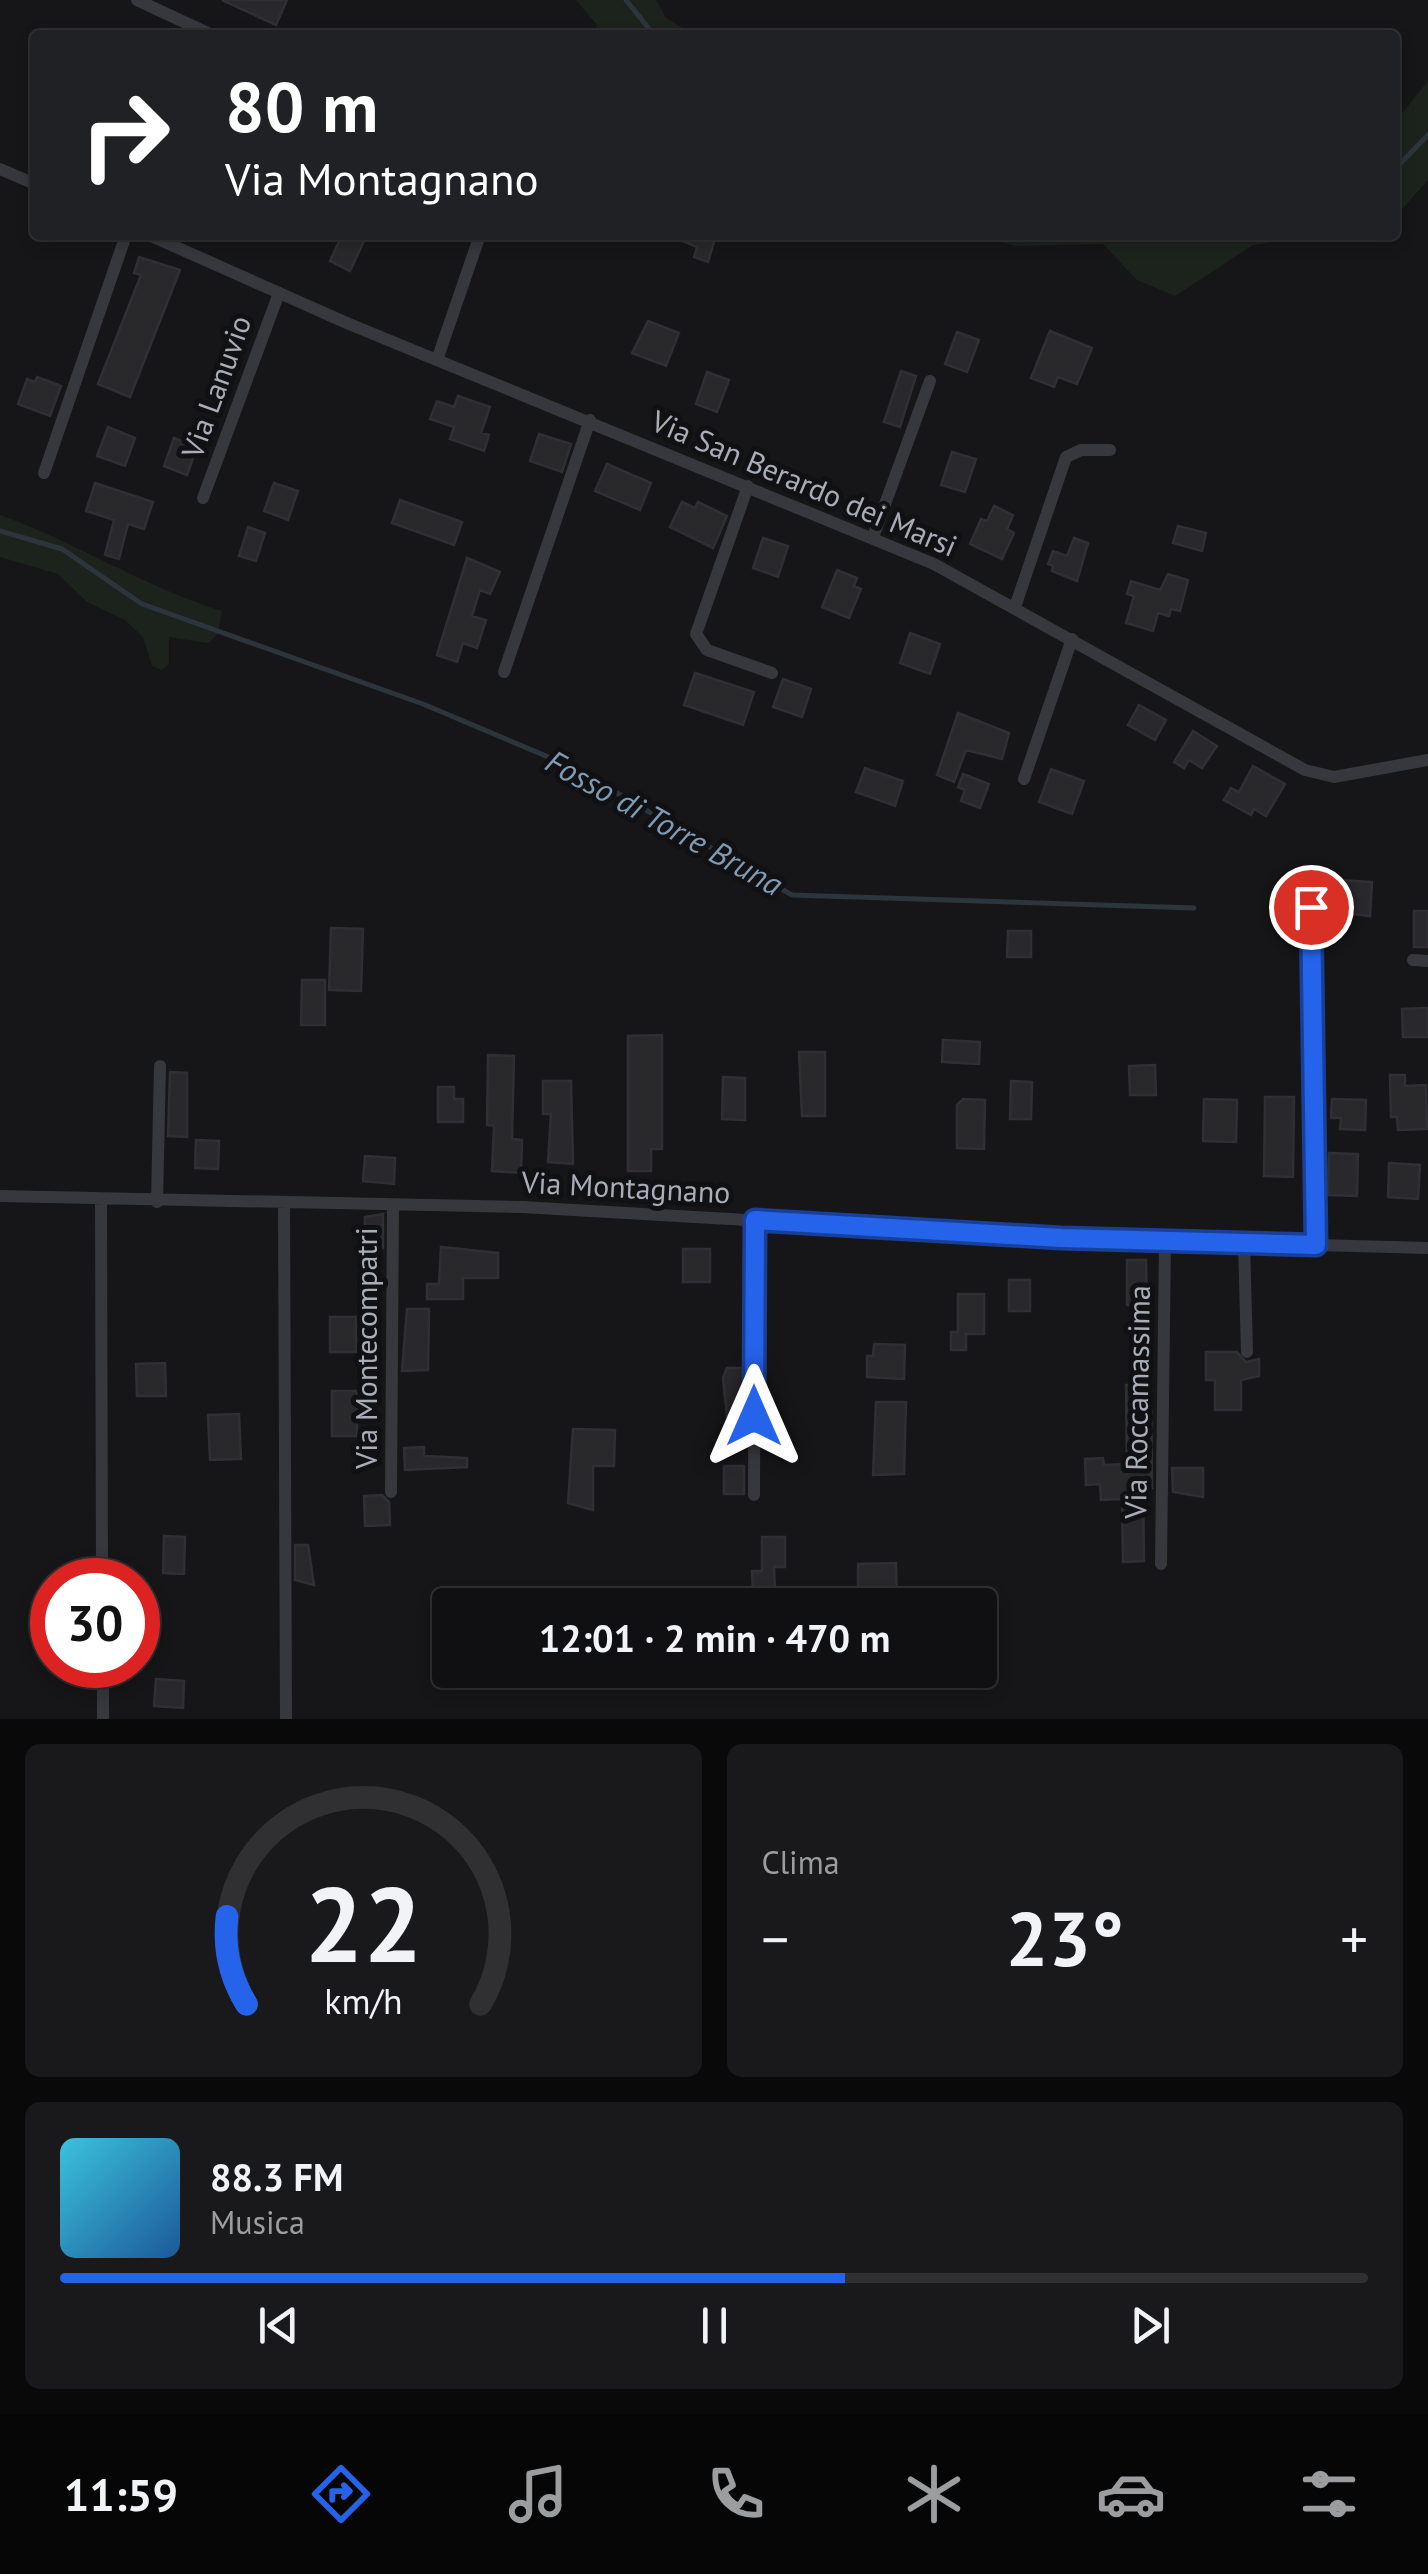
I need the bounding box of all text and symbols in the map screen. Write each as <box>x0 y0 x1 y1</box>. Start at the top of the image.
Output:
text: 80 m <box>225 61 378 151</box>
icon: right <box>60 70 190 200</box>
text: Via Montagnano <box>225 149 539 207</box>
street label: Via Lanuvio <box>171 310 259 464</box>
street label: Via San Berardo dei Marsi <box>645 400 963 565</box>
water label: Fosso di Torre Bruna <box>539 740 791 905</box>
pin <box>1269 865 1354 950</box>
icon: arrive <box>1284 880 1339 935</box>
street label: Via Montagnano <box>520 1162 732 1211</box>
street label: Via Montecompatri <box>346 1227 385 1470</box>
street label: Via Roccamassima <box>1115 1285 1158 1520</box>
position arrow <box>702 1364 806 1468</box>
speed limit sign: 30 <box>30 1558 160 1688</box>
text: 12:01 · 2 min · 470 m <box>539 1613 890 1662</box>
text: Clima <box>762 1841 840 1883</box>
text: 22 <box>304 1856 422 1991</box>
text: 23° <box>1006 1890 1124 1987</box>
text: − <box>762 1903 789 1974</box>
text: + <box>1340 1903 1368 1974</box>
text: km/h <box>324 1978 402 2024</box>
text: 88.3 FM <box>210 2152 343 2201</box>
text: Musica <box>210 2201 305 2243</box>
icon: previous <box>251 2298 306 2353</box>
icon: pause <box>687 2298 742 2353</box>
icon: next <box>1123 2298 1178 2353</box>
icon: directions <box>306 2459 376 2529</box>
icon: music <box>503 2459 573 2529</box>
icon: phone <box>701 2459 771 2529</box>
icon: climate <box>899 2459 969 2529</box>
icon: car <box>1096 2459 1166 2529</box>
icon: filters <box>1294 2459 1364 2529</box>
text: 11:59 <box>64 2465 178 2523</box>

